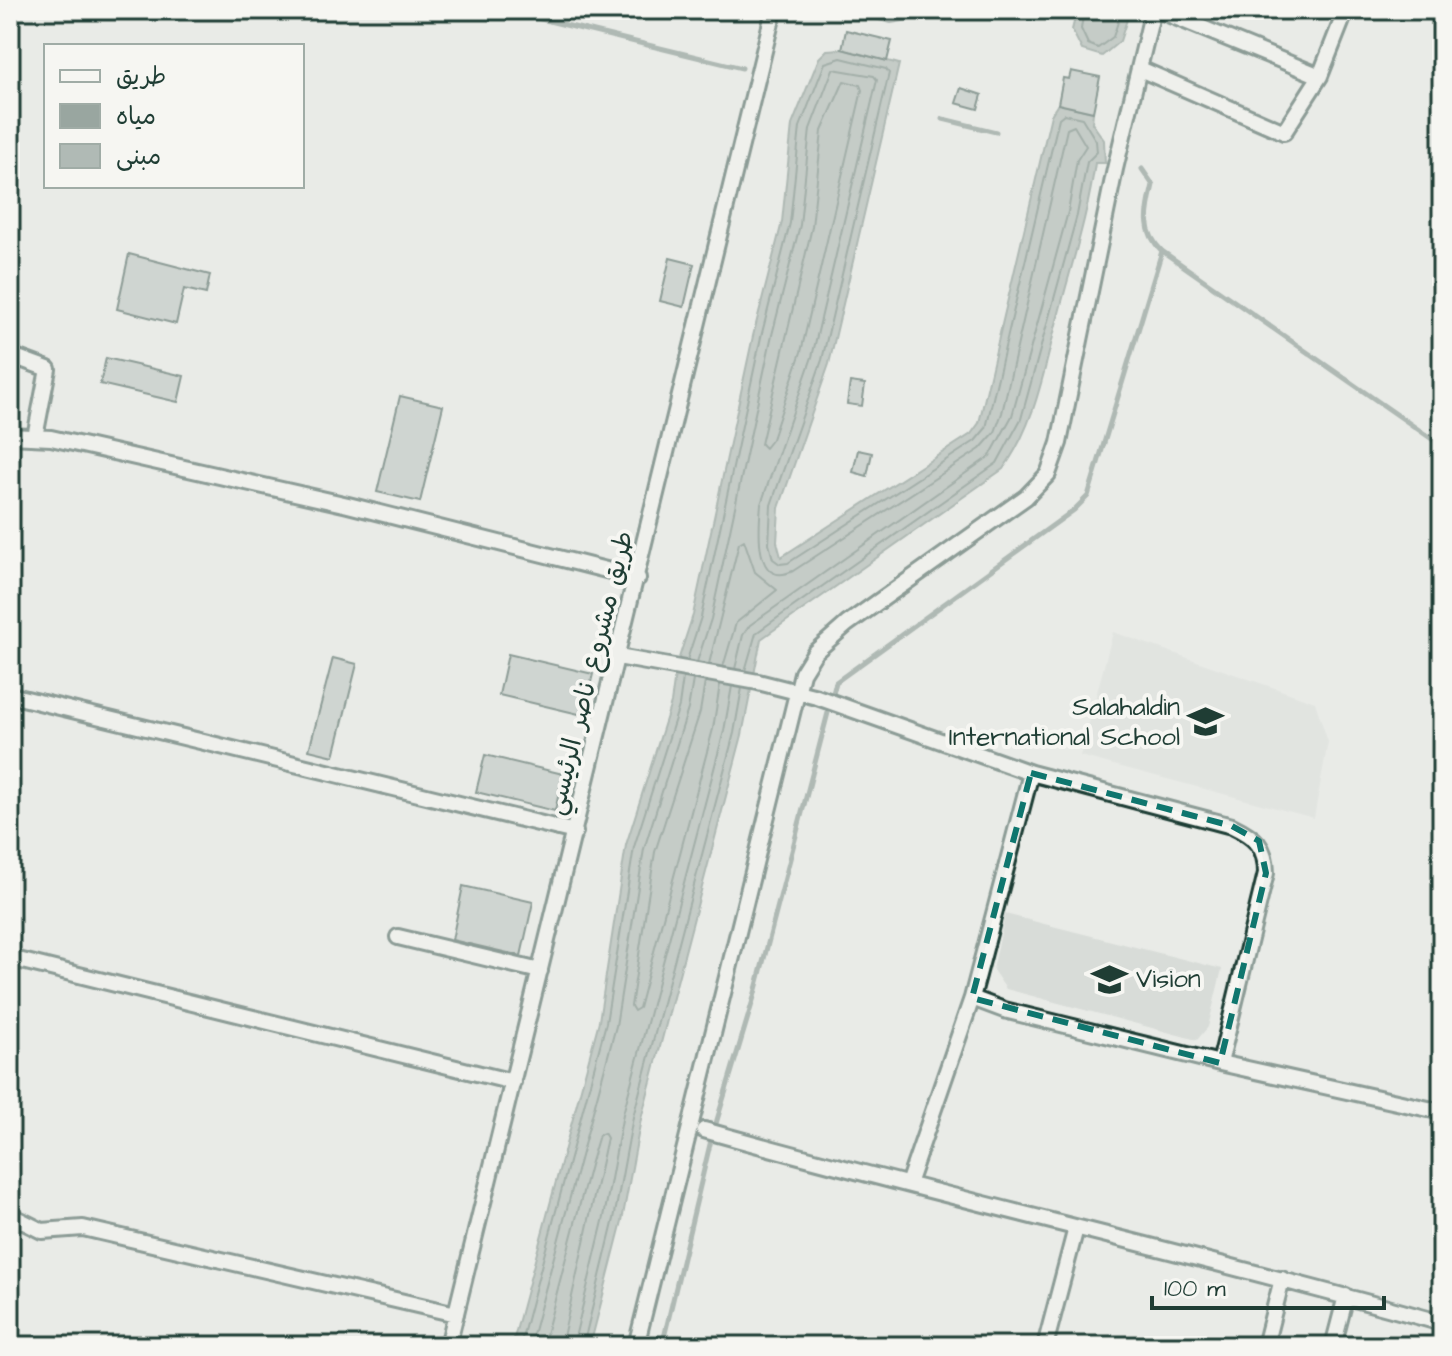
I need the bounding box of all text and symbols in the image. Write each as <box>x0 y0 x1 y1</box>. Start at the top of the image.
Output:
legend <box>44 44 304 188</box>
text: طريق <box>116 60 166 94</box>
text: مياه <box>116 100 156 134</box>
text: مبنى <box>116 140 161 174</box>
street label: طريق مشروع ناصر الرئيسي <box>537 527 647 820</box>
place label: Salahaldin International School <box>949 689 1180 755</box>
school or university icon: Salahaldin International School <box>1187 703 1225 741</box>
school or university icon: Vision <box>1091 960 1129 998</box>
place label: Vision <box>1136 961 1201 997</box>
scale bar <box>1152 1260 1384 1310</box>
text: 100 m <box>1164 1272 1226 1306</box>

